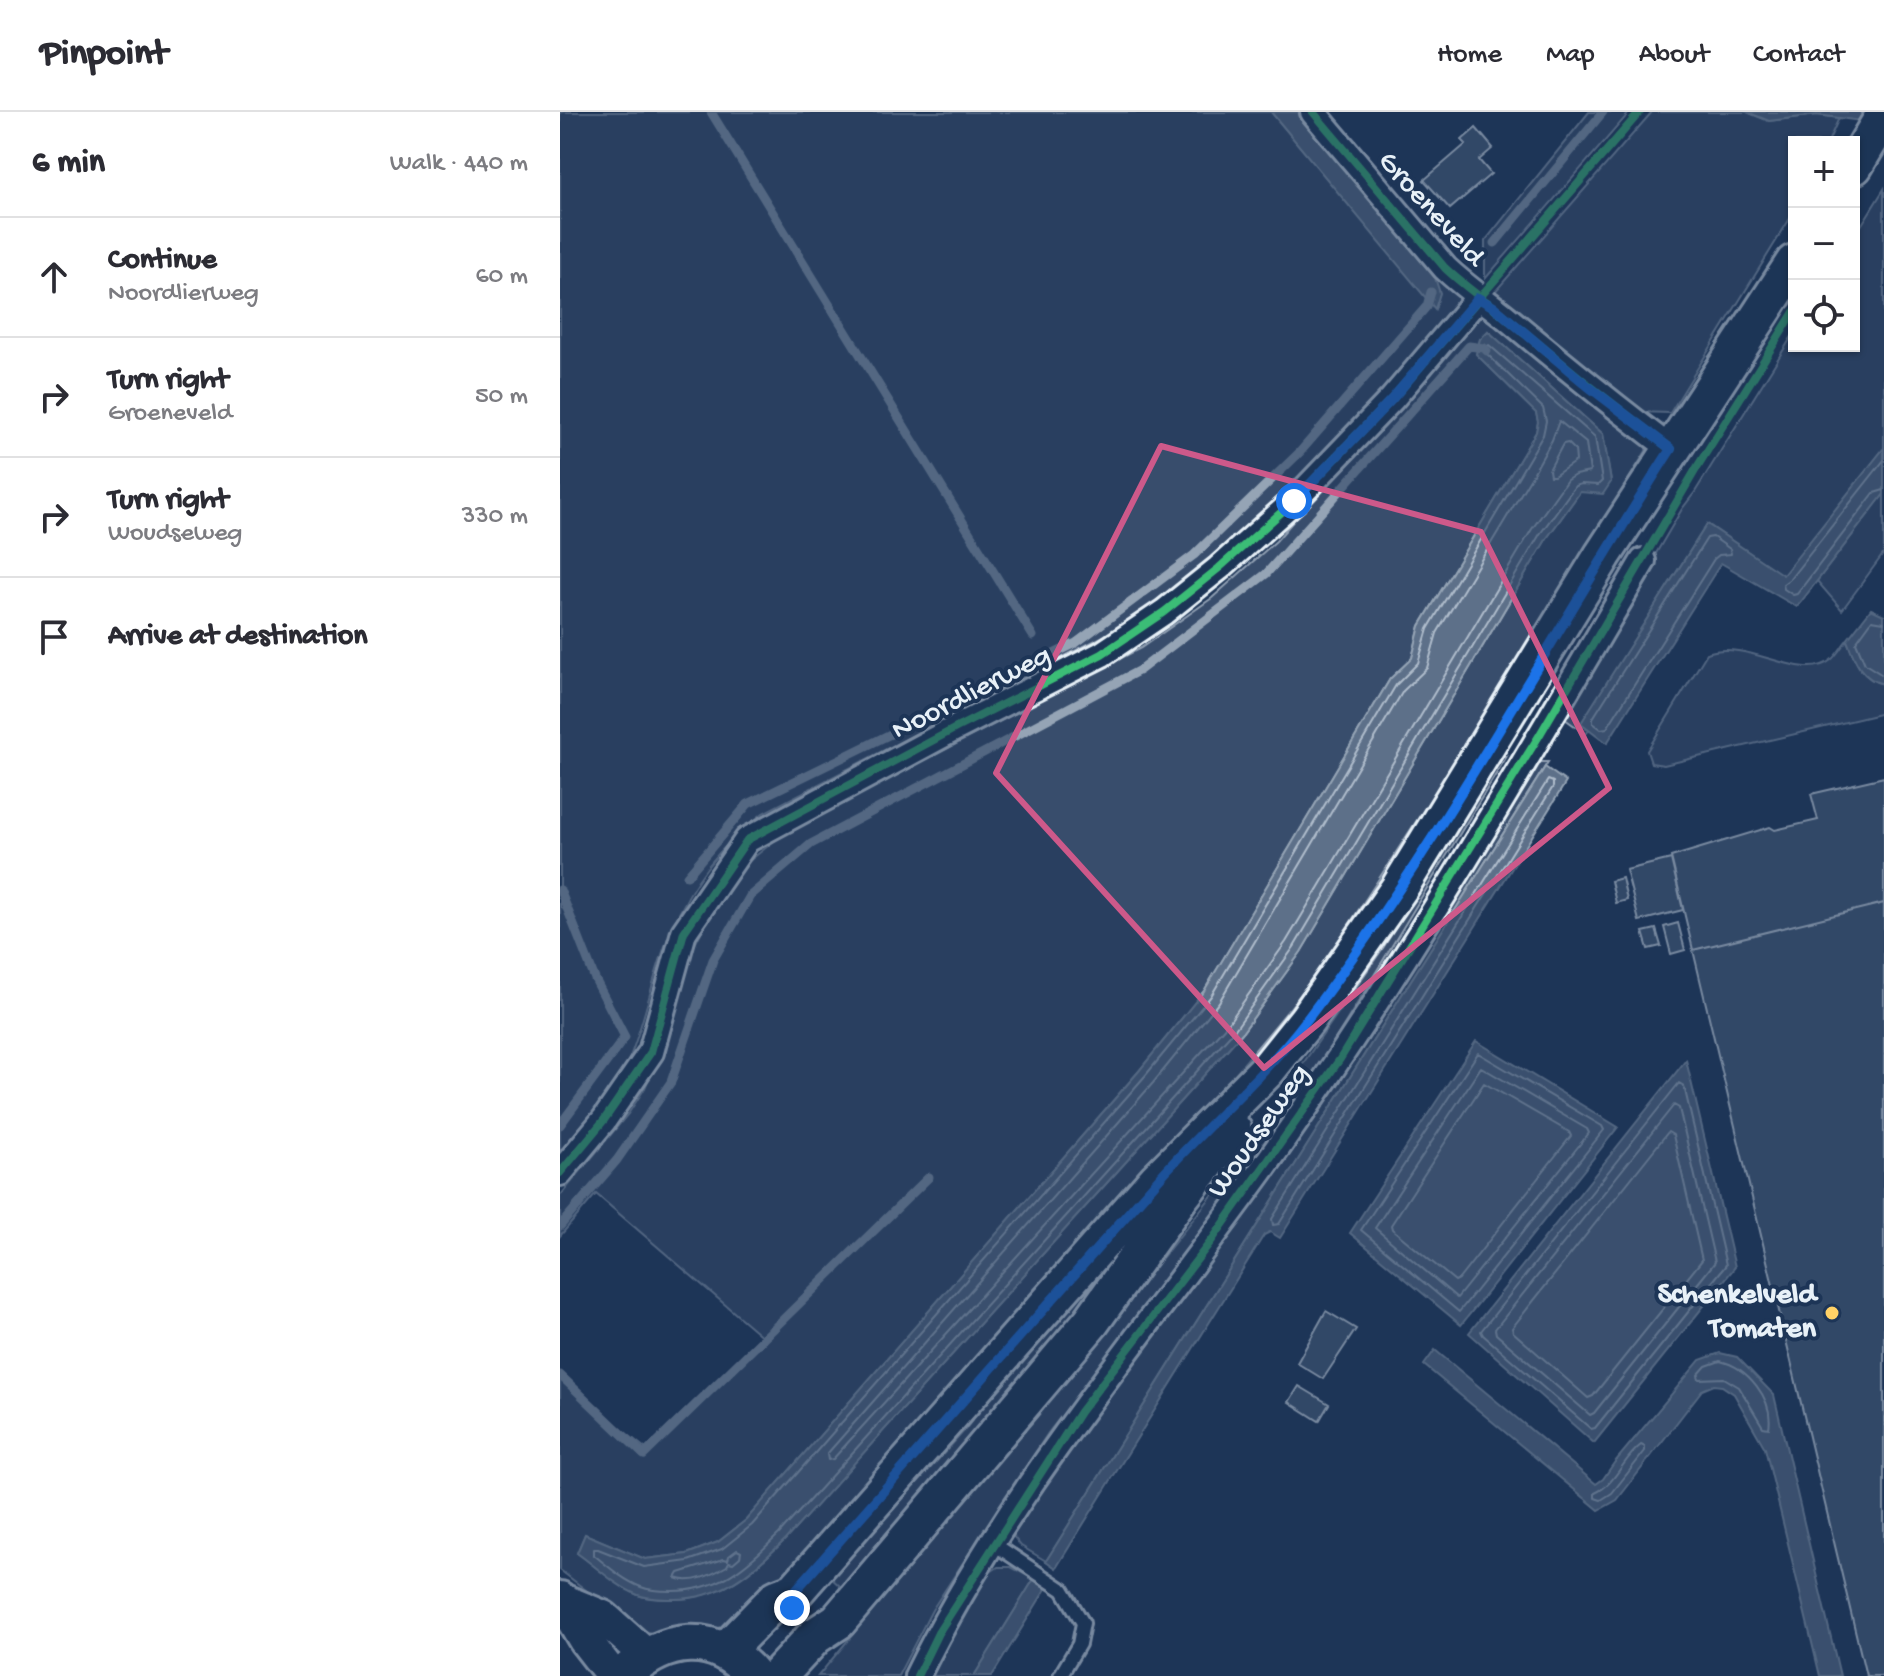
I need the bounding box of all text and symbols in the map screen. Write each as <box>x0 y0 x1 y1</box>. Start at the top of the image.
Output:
text: Pinpoint <box>40 33 168 77</box>
text: Home <box>1437 39 1502 72</box>
text: Map <box>1546 39 1595 72</box>
text: About <box>1639 39 1709 72</box>
text: Contact <box>1753 39 1844 72</box>
map controls <box>1788 136 1860 352</box>
button: + <box>1788 136 1860 208</box>
text: 6 min <box>32 144 105 184</box>
street label: Groeneveld <box>1369 145 1493 277</box>
text: Walk · 440 m <box>390 149 528 180</box>
button: − <box>1788 208 1860 280</box>
text: Continue <box>108 244 217 279</box>
icon: ahead <box>32 255 76 299</box>
text: 60 m <box>475 262 528 293</box>
text: Noordlierweg <box>108 279 259 310</box>
button: locate <box>1788 280 1860 352</box>
text: Turn right <box>108 364 228 399</box>
icon: right <box>32 375 76 419</box>
text: 50 m <box>475 382 528 413</box>
text: Groeneveld <box>108 399 232 430</box>
route start <box>1276 483 1312 519</box>
text: Turn right <box>108 484 228 519</box>
icon: right <box>32 495 76 539</box>
text: 330 m <box>462 502 528 533</box>
text: Woudseweg <box>108 519 242 550</box>
icon: arrive <box>32 615 76 659</box>
text: Arrive at destination <box>108 620 368 655</box>
street label: Noordlierweg <box>887 639 1057 749</box>
street label: Woudseweg <box>1201 1058 1319 1206</box>
place label: Schenkelveld Tomaten <box>1658 1279 1819 1348</box>
marker: Schenkelveld Tomaten <box>1823 1304 1841 1322</box>
route end <box>774 1590 810 1626</box>

